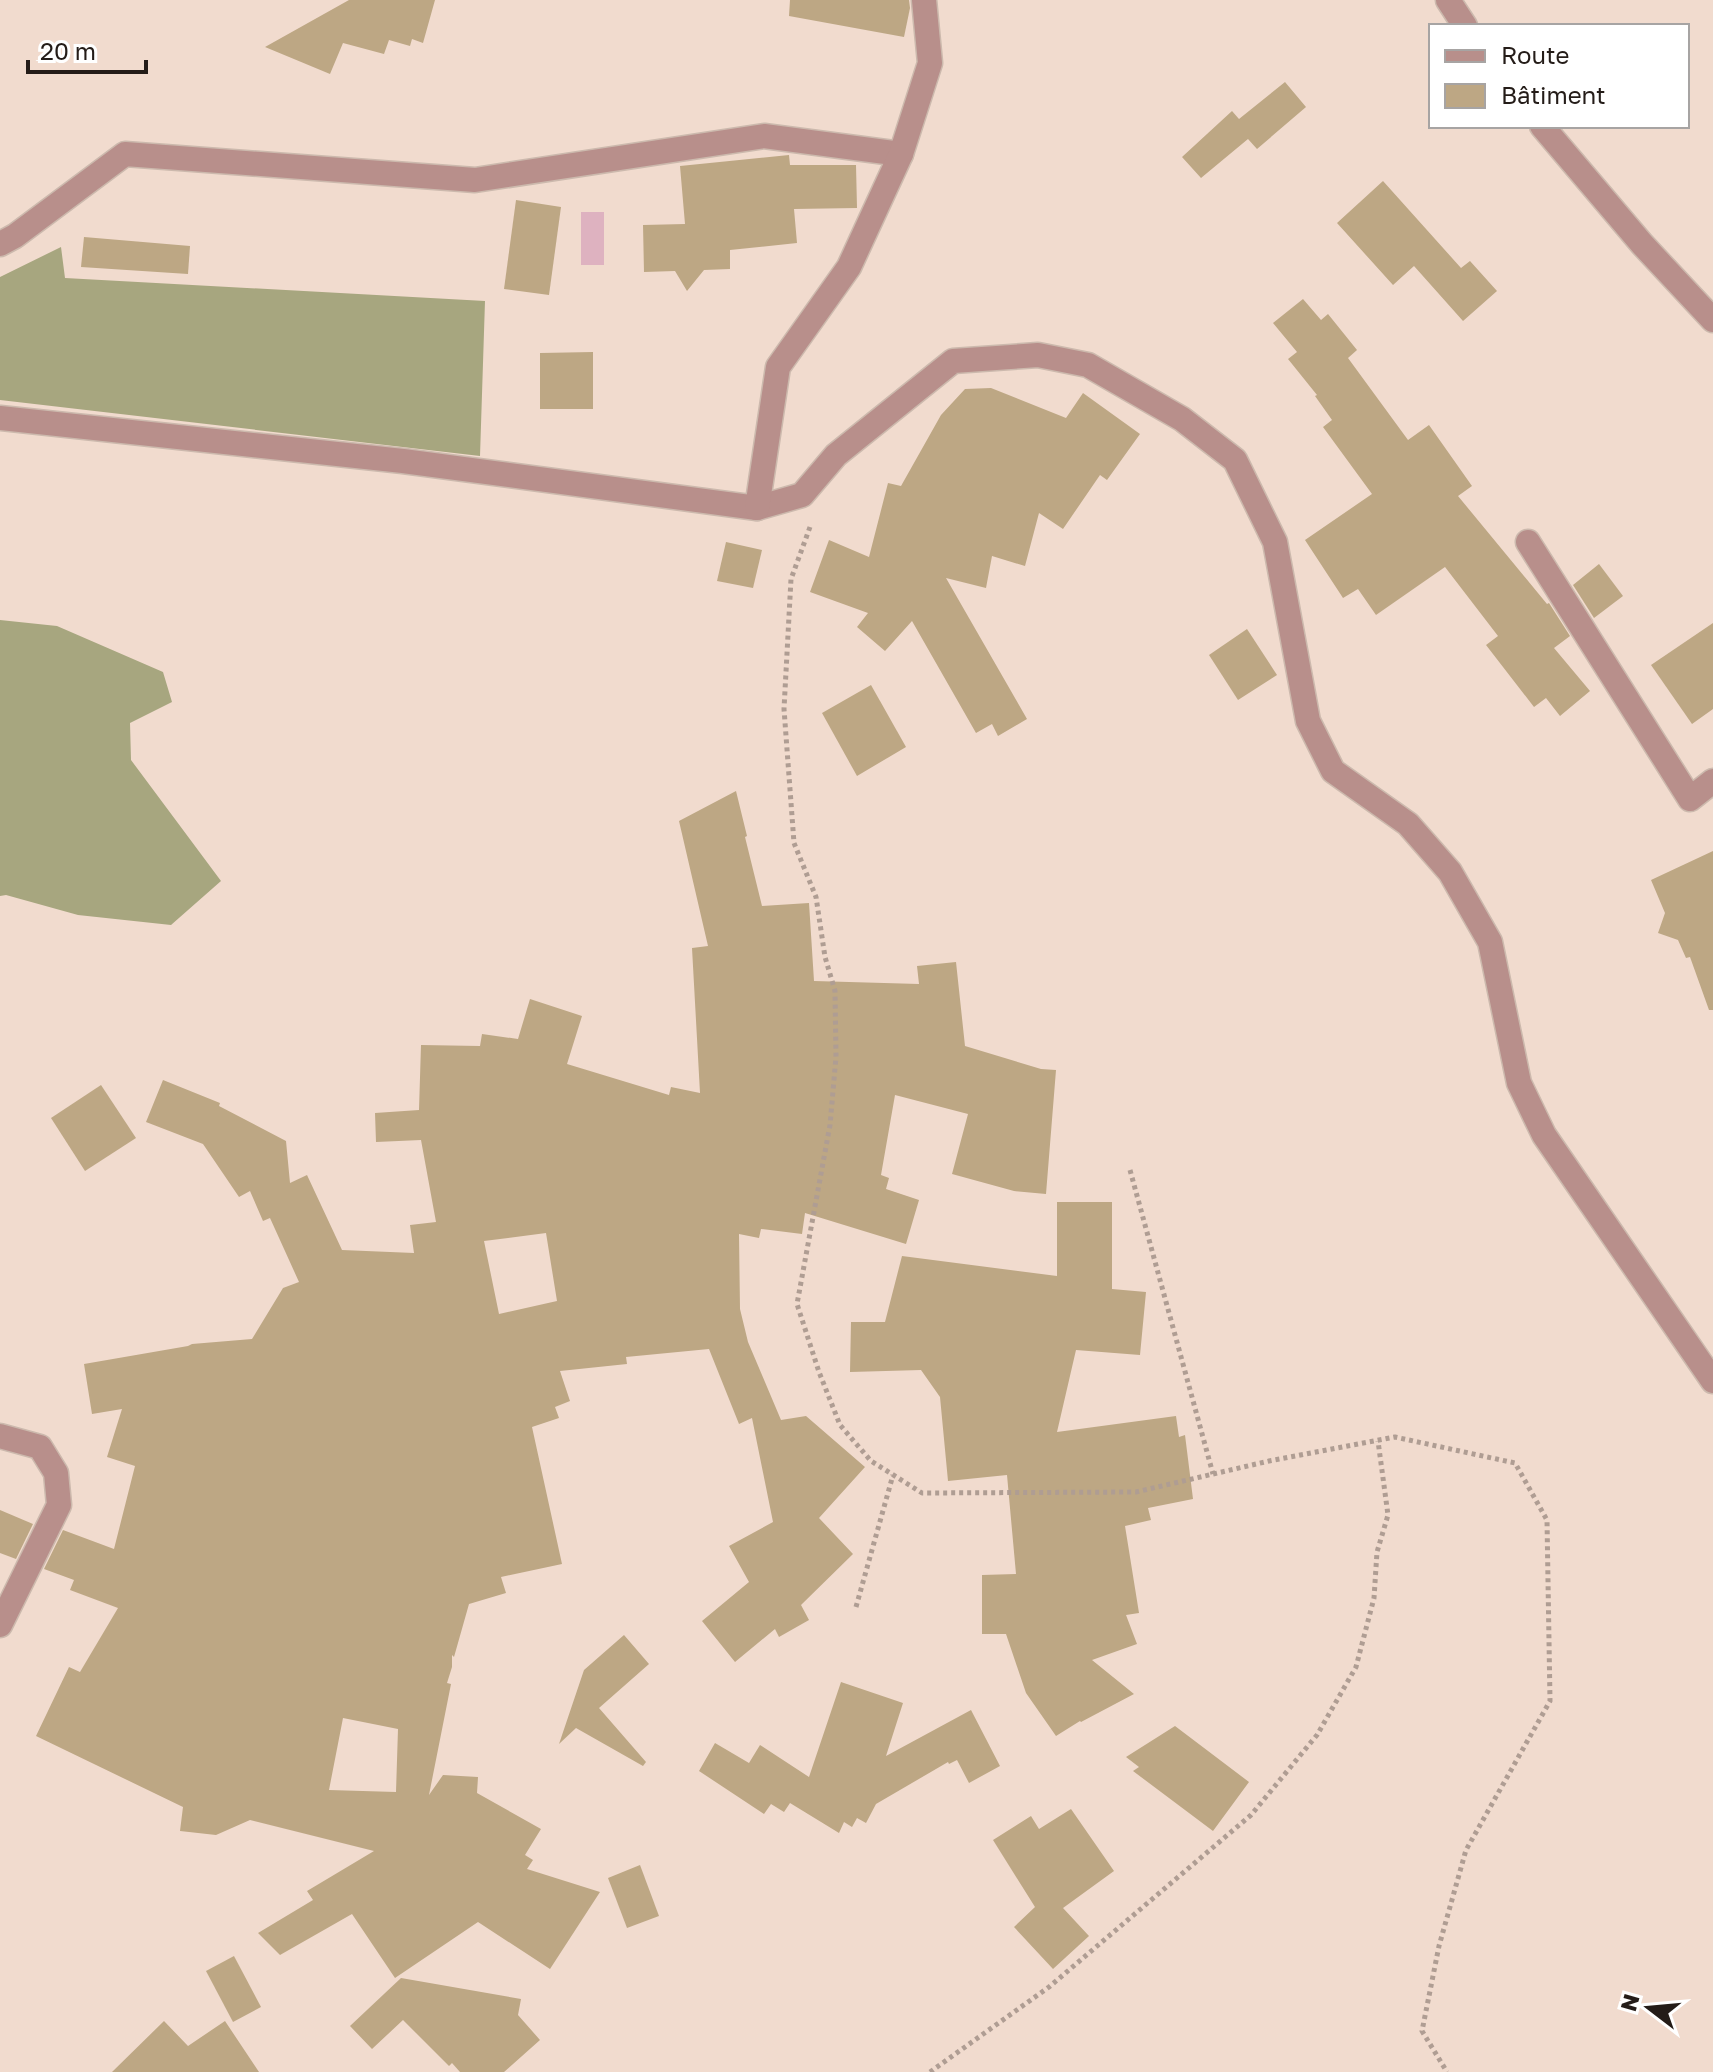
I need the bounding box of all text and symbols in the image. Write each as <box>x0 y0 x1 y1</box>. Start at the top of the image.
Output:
scale bar <box>28 24 146 74</box>
legend <box>1429 24 1689 128</box>
text: 20 m <box>40 36 96 65</box>
text: Route <box>1501 40 1570 69</box>
text: Bâtiment <box>1501 80 1606 109</box>
north arrow <box>1609 1968 1689 2048</box>
text: N <box>1614 1991 1645 2014</box>

